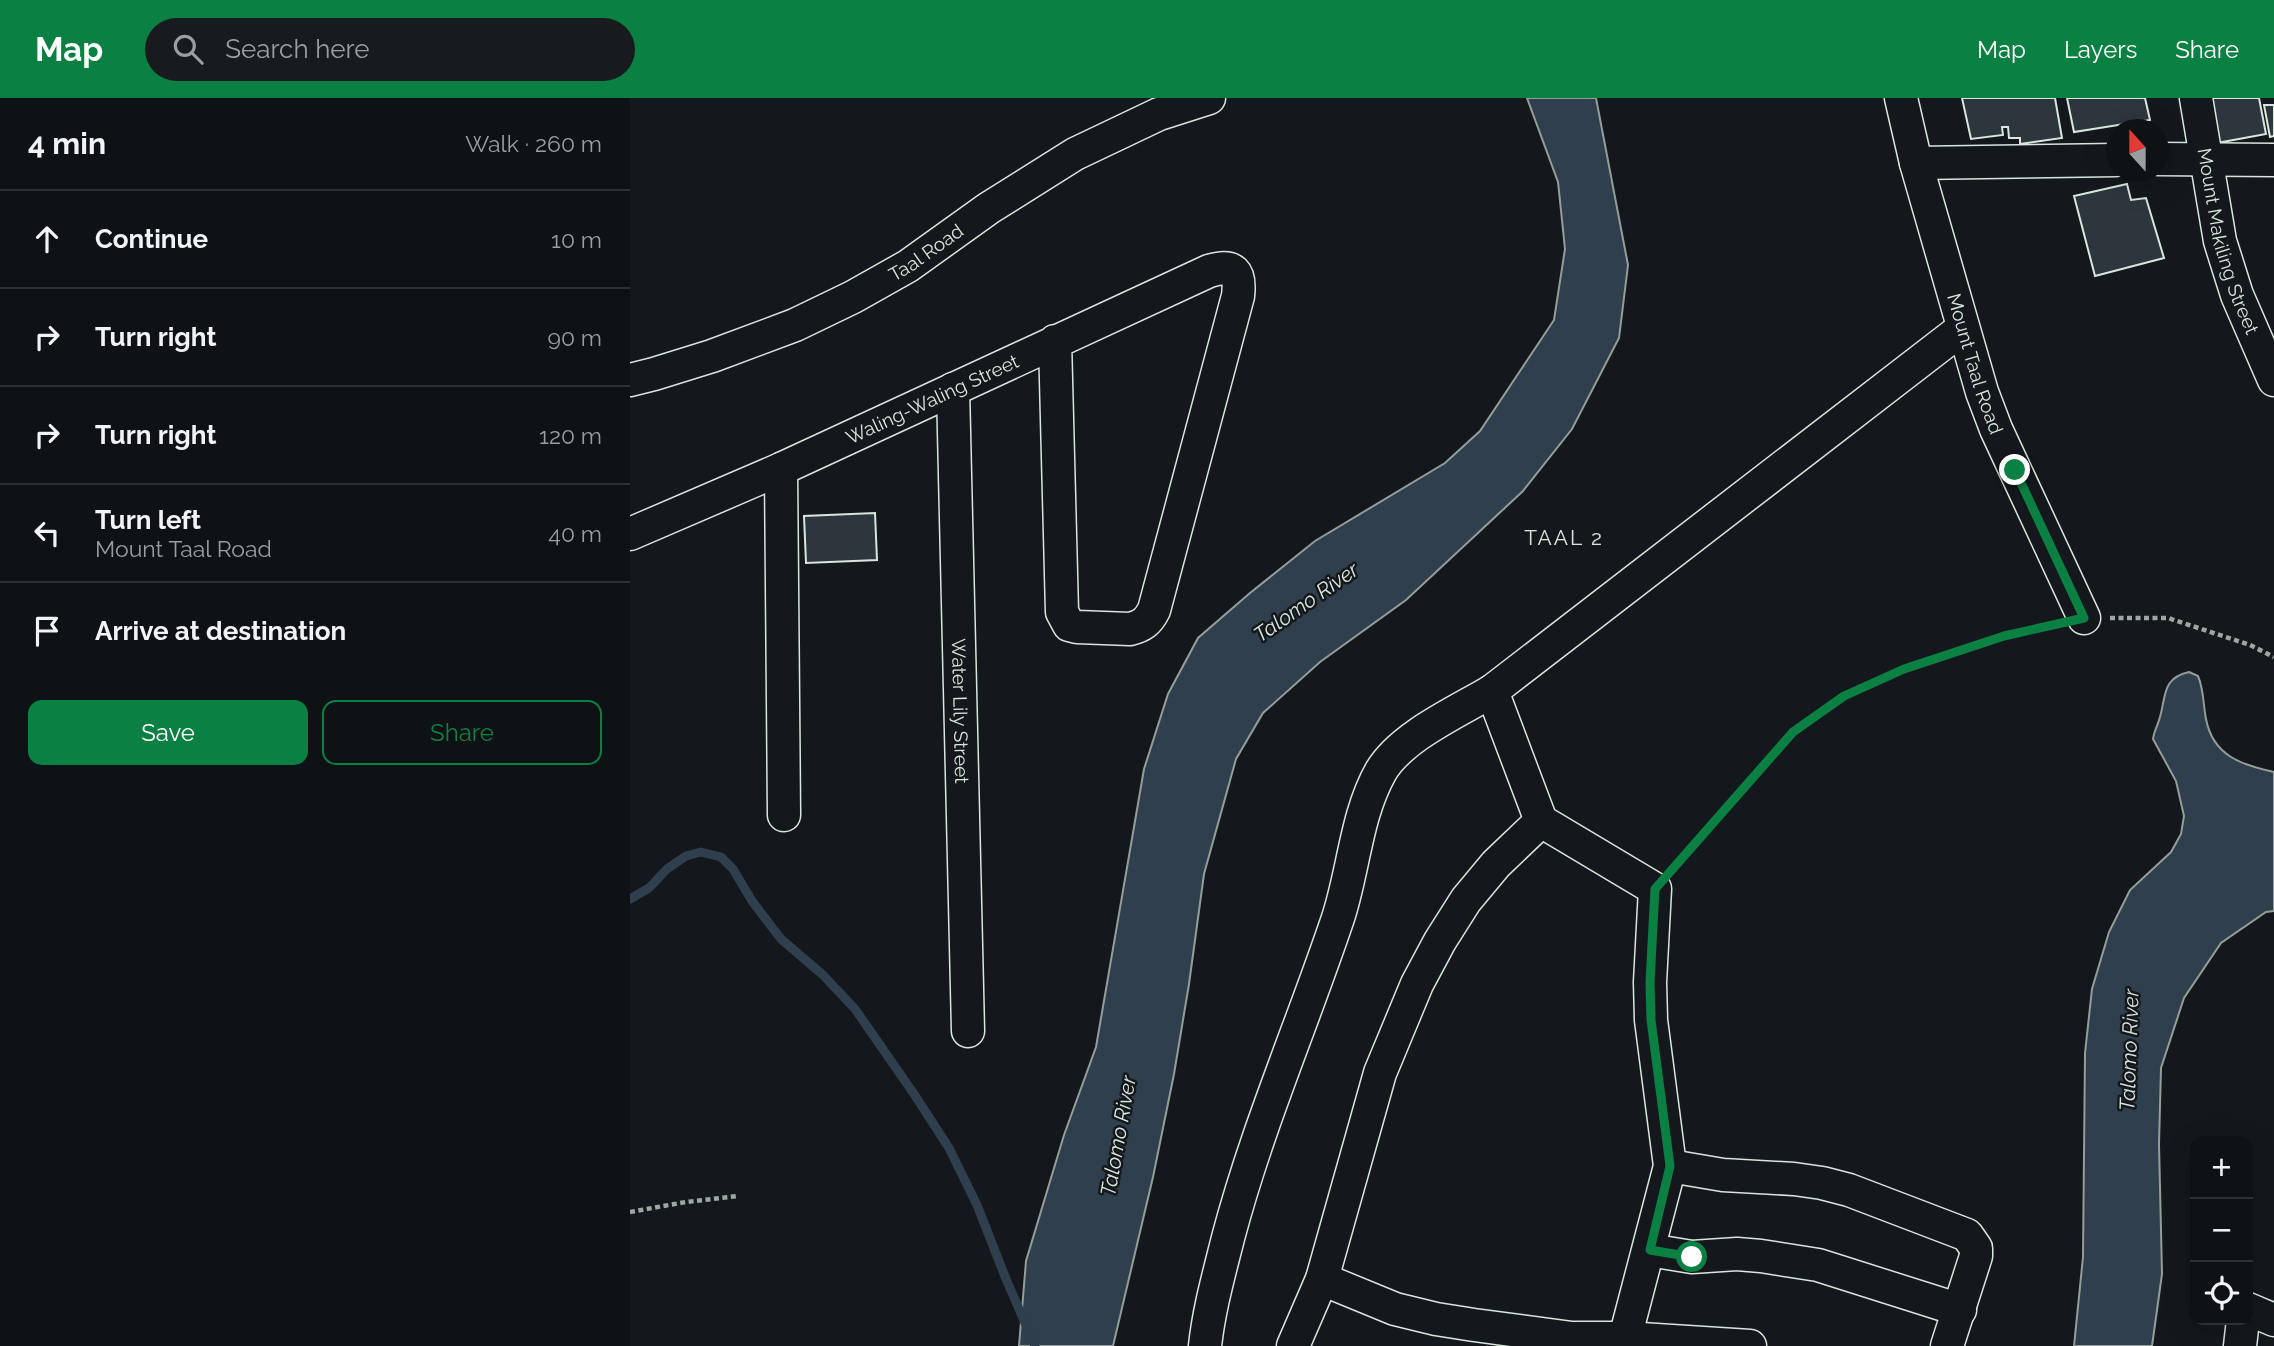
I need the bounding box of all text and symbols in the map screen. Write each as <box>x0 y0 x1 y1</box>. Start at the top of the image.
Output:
search box <box>145 18 635 81</box>
text: Map <box>35 30 103 69</box>
icon: search <box>169 30 207 68</box>
text: Search here <box>225 34 370 64</box>
text: Map <box>1977 35 2026 64</box>
text: Layers <box>2064 35 2137 64</box>
text: Share <box>2175 35 2239 64</box>
north arrow <box>2106 119 2169 182</box>
text: 4 min <box>28 126 106 161</box>
text: Walk · 260 m <box>465 130 602 157</box>
street label: Mount Makiling Street <box>2194 146 2264 338</box>
street label: Taal Road <box>885 219 967 286</box>
icon: ahead <box>28 220 66 258</box>
text: Continue <box>95 224 208 254</box>
text: 10 m <box>551 226 602 253</box>
street label: Mount Taal Road <box>1943 291 2008 437</box>
icon: right <box>28 318 66 356</box>
text: Turn right <box>95 322 216 352</box>
text: 90 m <box>547 324 602 351</box>
street label: Waling-Waling Street <box>842 349 1023 448</box>
icon: right <box>28 416 66 454</box>
text: Turn right <box>95 420 216 450</box>
text: 120 m <box>539 422 602 449</box>
route end <box>1999 454 2030 485</box>
text: Turn left <box>95 505 201 535</box>
icon: left <box>28 514 66 552</box>
text: 40 m <box>548 520 602 547</box>
district label: TAAL 2 <box>1524 525 1604 550</box>
text: Mount Taal Road <box>95 535 272 562</box>
water label: Talomo River <box>1249 556 1364 647</box>
icon: arrive <box>28 612 66 650</box>
text: Arrive at destination <box>95 616 346 646</box>
street label: Water Lily Street <box>948 638 973 784</box>
button: Save <box>28 700 308 765</box>
button: Share <box>322 700 602 765</box>
water label: Talomo River <box>2114 988 2144 1111</box>
water label: Talomo River <box>1095 1073 1141 1198</box>
map controls <box>2190 1136 2253 1325</box>
button: + <box>2190 1136 2253 1199</box>
button: − <box>2190 1199 2253 1262</box>
route start <box>1676 1241 1707 1272</box>
button: locate <box>2190 1262 2253 1325</box>

